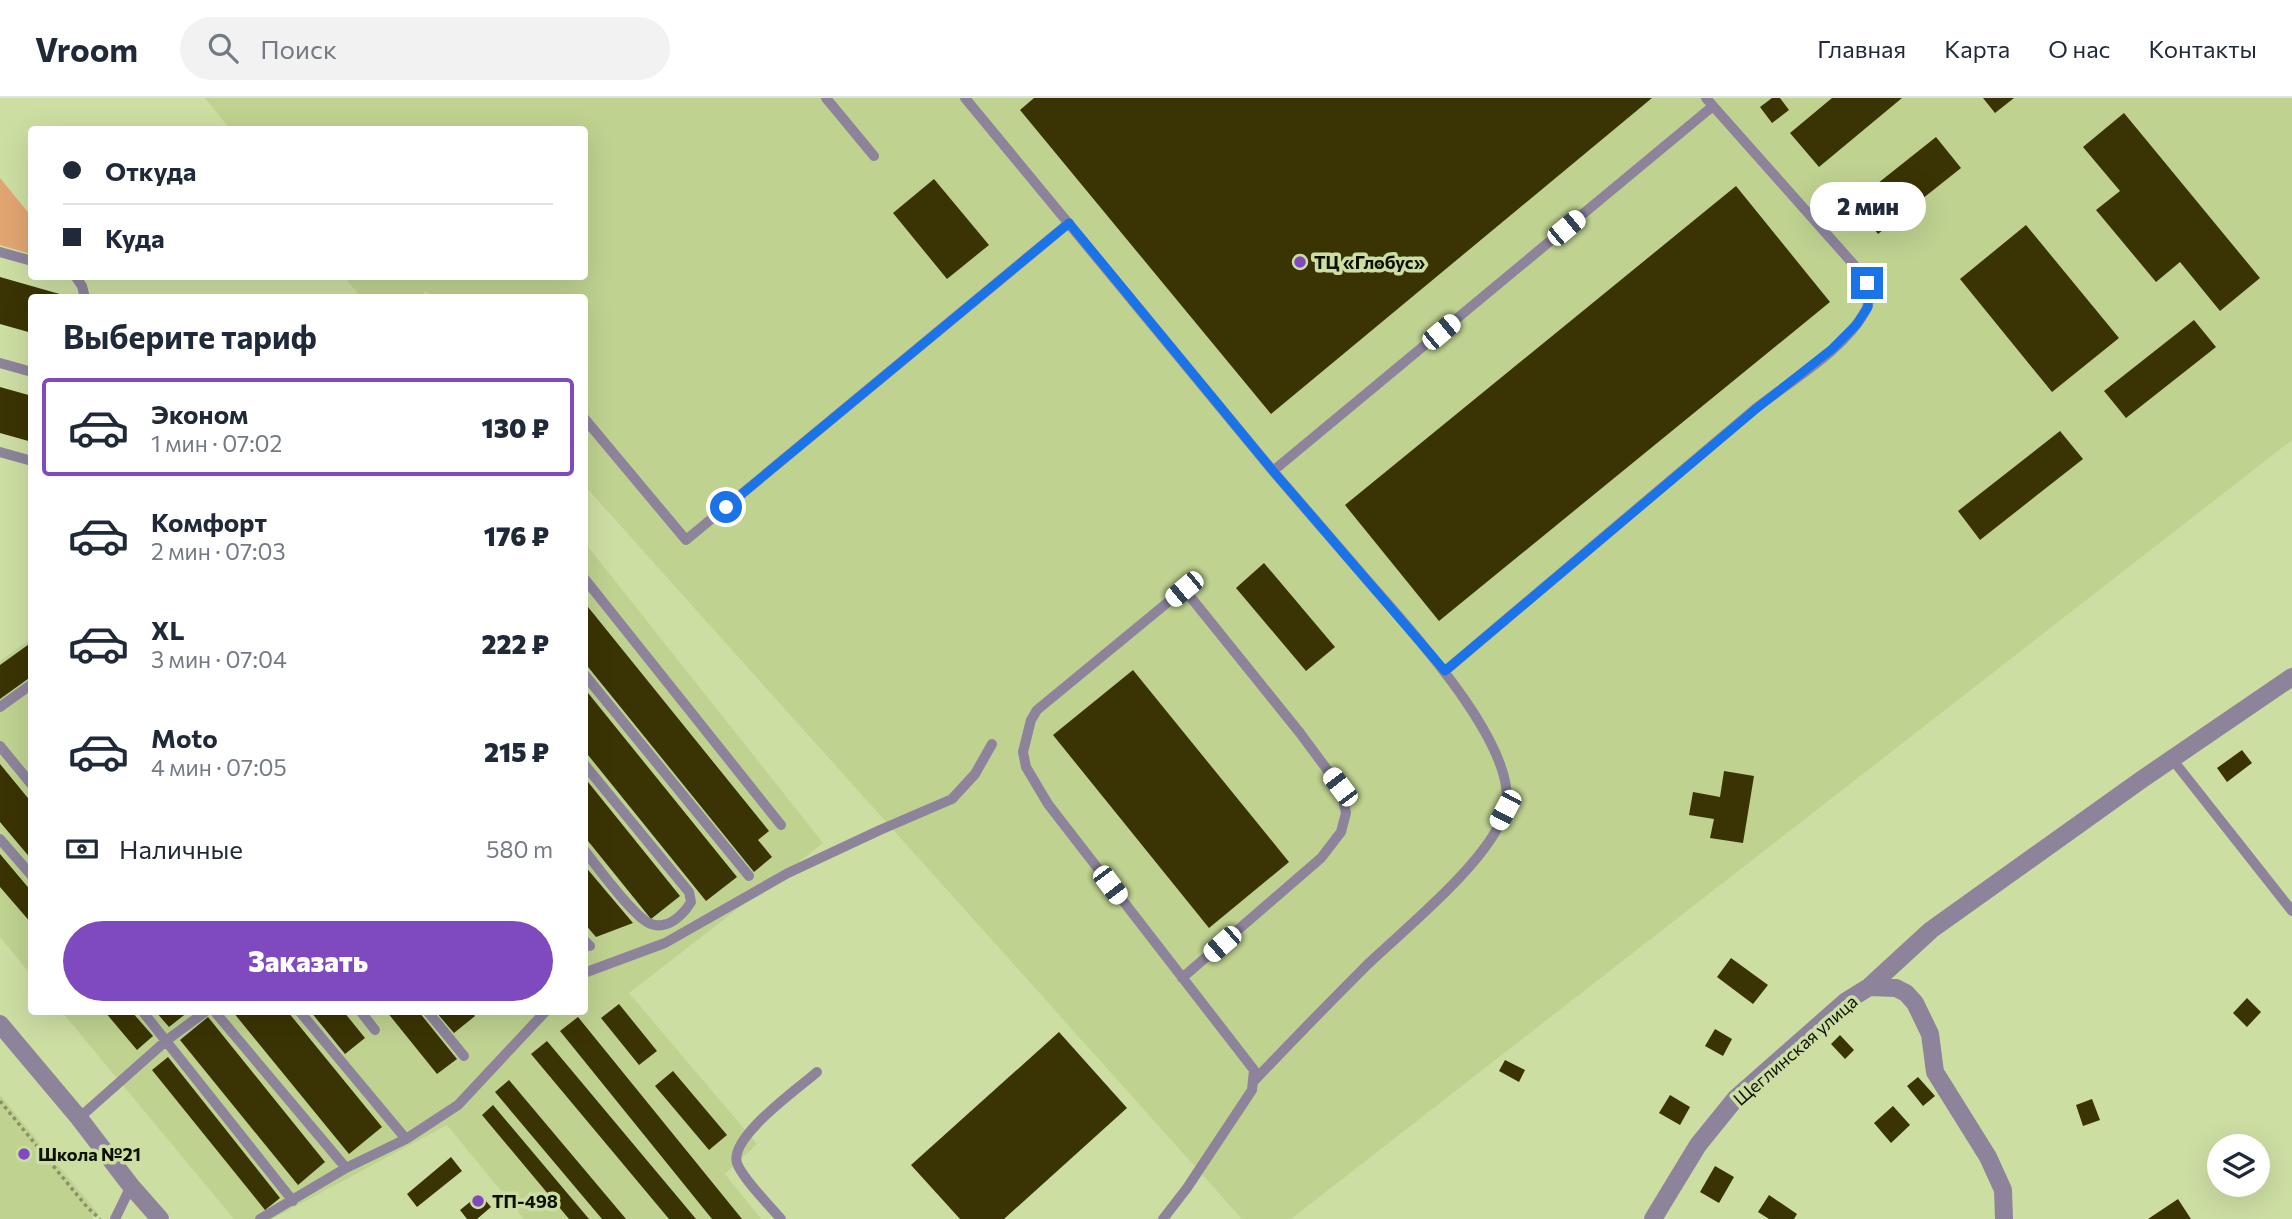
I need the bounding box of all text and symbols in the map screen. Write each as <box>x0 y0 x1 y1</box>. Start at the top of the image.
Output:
search box <box>180 17 670 80</box>
text: Vroom <box>35 28 138 69</box>
icon: search <box>204 29 242 67</box>
text: Поиск <box>260 33 337 64</box>
text: Главная <box>1817 34 1906 63</box>
text: Карта <box>1944 34 2010 63</box>
text: О нас <box>2048 34 2110 63</box>
text: Контакты <box>2148 34 2257 63</box>
text: Откуда <box>105 155 196 186</box>
callout: 2 мин <box>1809 181 1925 230</box>
text: 2 мин <box>1837 192 1899 220</box>
car <box>1544 206 1589 250</box>
text: Куда <box>105 222 165 253</box>
place label: ТЦ «Глобус» <box>1314 251 1426 273</box>
marker: ТЦ «Глобус» <box>1292 254 1308 270</box>
route end <box>1851 267 1883 299</box>
car <box>1419 310 1464 354</box>
text: Выберите тариф <box>63 316 317 356</box>
icon: car <box>67 396 130 459</box>
text: Эконом <box>151 398 248 429</box>
text: 130 ₽ <box>482 412 549 443</box>
text: 1 мин · 07:02 <box>151 429 282 457</box>
route start <box>710 491 742 523</box>
icon: car <box>67 504 130 567</box>
text: Комфорт <box>151 506 267 537</box>
text: 176 ₽ <box>484 520 549 551</box>
text: 2 мин · 07:03 <box>151 537 286 565</box>
car <box>1162 567 1207 611</box>
icon: car <box>67 612 130 675</box>
text: XL <box>151 614 185 645</box>
text: 222 ₽ <box>481 628 549 659</box>
text: 3 мин · 07:04 <box>151 645 287 673</box>
icon: car <box>67 720 130 783</box>
text: Moto <box>151 722 218 753</box>
text: 215 ₽ <box>484 736 549 767</box>
text: 4 мин · 07:05 <box>151 753 287 781</box>
car <box>1319 764 1362 810</box>
car <box>1486 787 1525 833</box>
icon: cash <box>63 830 101 868</box>
text: Наличные <box>119 833 243 864</box>
text: 580 m <box>486 835 553 863</box>
car <box>1089 862 1132 908</box>
button: Заказать <box>63 921 553 1001</box>
car <box>1200 922 1245 966</box>
street label: Щеглинская улица <box>1728 990 1862 1110</box>
map controls <box>2207 1134 2270 1197</box>
button: layers <box>2207 1134 2270 1197</box>
place label: Школа №21 <box>38 1143 141 1165</box>
marker: Школа №21 <box>16 1146 32 1162</box>
place label: ТП-498 <box>492 1190 558 1212</box>
marker: ТП-498 <box>470 1193 486 1209</box>

